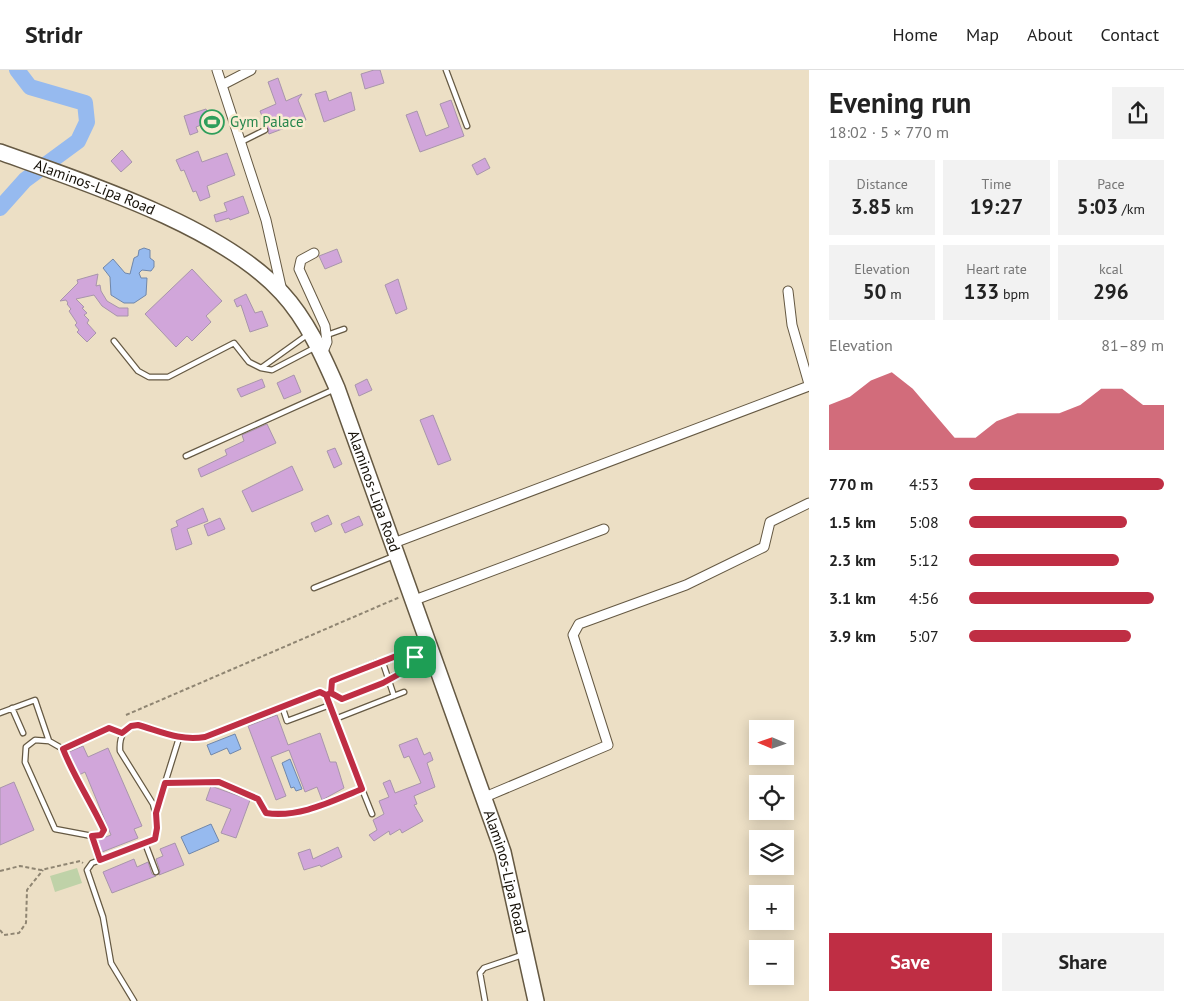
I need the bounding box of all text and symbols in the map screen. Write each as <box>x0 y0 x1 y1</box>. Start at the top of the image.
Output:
text: Stridr <box>25 19 82 50</box>
text: Home <box>892 23 938 46</box>
text: Map <box>966 23 999 46</box>
text: About <box>1027 23 1073 46</box>
text: Contact <box>1101 23 1159 46</box>
text: Evening run <box>829 84 971 121</box>
button: share <box>1112 87 1164 139</box>
sports icon: Gym Palace <box>199 109 225 135</box>
place label: Gym Palace <box>230 112 304 131</box>
text: 18:02 · 5 × 770 m <box>829 122 949 142</box>
street label: Alaminos-Lipa Road <box>32 155 158 219</box>
text: Distance <box>857 175 908 193</box>
text: Time <box>981 175 1012 193</box>
text: Pace <box>1097 175 1125 193</box>
text: 3.85 <box>851 193 892 220</box>
text: 19:27 <box>970 193 1023 220</box>
text: 5:03 <box>1077 193 1118 220</box>
text: km <box>892 200 914 218</box>
text: /km <box>1118 200 1145 218</box>
text: Elevation <box>854 260 910 278</box>
text: Heart rate <box>966 260 1027 278</box>
text: kcal <box>1099 260 1123 278</box>
text: 50 <box>863 278 887 305</box>
text: 133 <box>964 278 999 305</box>
text: 296 <box>1093 278 1129 305</box>
text: m <box>887 285 902 303</box>
text: bpm <box>999 285 1029 303</box>
text: Elevation <box>829 335 893 355</box>
text: 81–89 m <box>1101 335 1164 355</box>
street label: Alaminos-Lipa Road <box>344 428 405 555</box>
text: 770 m <box>829 474 873 494</box>
text: 4:53 <box>909 474 939 494</box>
text: 1.5 km <box>829 512 876 532</box>
text: 5:08 <box>909 512 939 532</box>
text: 2.3 km <box>829 550 876 570</box>
text: 5:12 <box>909 550 939 570</box>
text: 3.1 km <box>829 588 876 608</box>
text: 4:56 <box>909 588 939 608</box>
text: 3.9 km <box>829 626 876 646</box>
text: 5:07 <box>909 626 939 646</box>
pin <box>394 636 436 678</box>
icon: arrive <box>401 643 429 671</box>
north arrow <box>749 720 794 765</box>
map controls <box>749 720 794 985</box>
button: locate <box>749 775 794 820</box>
street label: Alaminos-Lipa Road <box>480 807 531 936</box>
button: layers <box>749 830 794 875</box>
button: + <box>749 885 794 930</box>
button: Save <box>829 933 992 991</box>
button: Share <box>1002 933 1164 991</box>
button: − <box>749 940 794 985</box>

